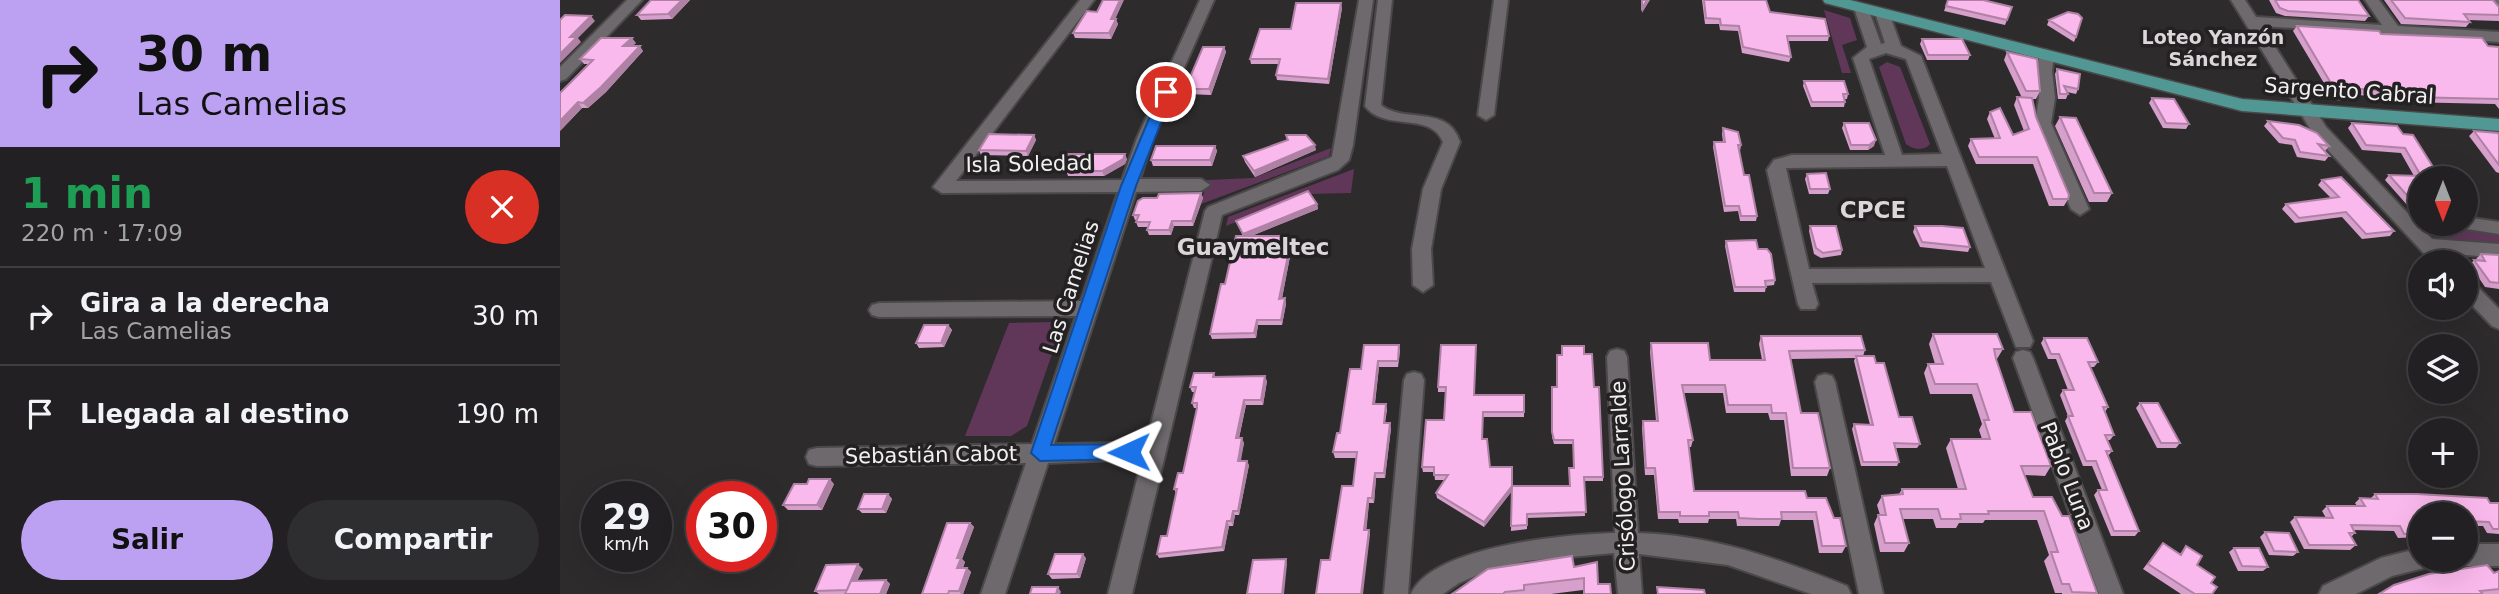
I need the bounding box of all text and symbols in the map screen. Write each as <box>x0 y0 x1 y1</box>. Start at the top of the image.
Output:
text: 30 m <box>136 26 272 83</box>
district label: Loteo Yanzón Sánchez <box>2142 26 2284 70</box>
icon: right <box>21 28 112 119</box>
pin <box>1136 62 1196 122</box>
icon: arrive <box>1147 73 1185 111</box>
street label: Sargento Cabral <box>2263 73 2435 109</box>
text: Las Camelias <box>136 85 347 123</box>
street label: Isla Soledad <box>965 151 1093 177</box>
north arrow <box>2408 166 2478 236</box>
map controls <box>2408 166 2478 572</box>
text: 1 min <box>21 169 153 218</box>
button: close <box>465 170 539 244</box>
district label: CPCE <box>1840 197 1906 223</box>
street label: Las Camelias <box>1038 217 1104 357</box>
text: 220 m · 17:09 <box>21 220 183 246</box>
district label: Guaymeltec <box>1177 234 1329 260</box>
button: sound <box>2408 250 2478 320</box>
text: Gira a la derecha <box>80 288 330 318</box>
icon: right <box>21 297 59 335</box>
text: 30 m <box>472 301 539 331</box>
text: Las Camelias <box>80 318 232 344</box>
button: layers <box>2408 334 2478 404</box>
street label: Crisólogo Larralde <box>1606 380 1640 572</box>
icon: arrive <box>21 395 59 433</box>
text: Llegada al destino <box>80 399 349 429</box>
text: 190 m <box>456 399 539 429</box>
position arrow <box>1092 415 1166 489</box>
street label: Pablo Luna <box>2035 418 2099 534</box>
button: + <box>2408 418 2478 488</box>
street label: Sebastián Cabot <box>845 441 1017 469</box>
speed limit sign: 30 <box>686 481 777 572</box>
text: 29 <box>602 497 651 537</box>
button: Salir <box>21 500 273 580</box>
button: Compartir <box>287 500 539 580</box>
button: − <box>2408 502 2478 572</box>
text: km/h <box>604 533 649 554</box>

